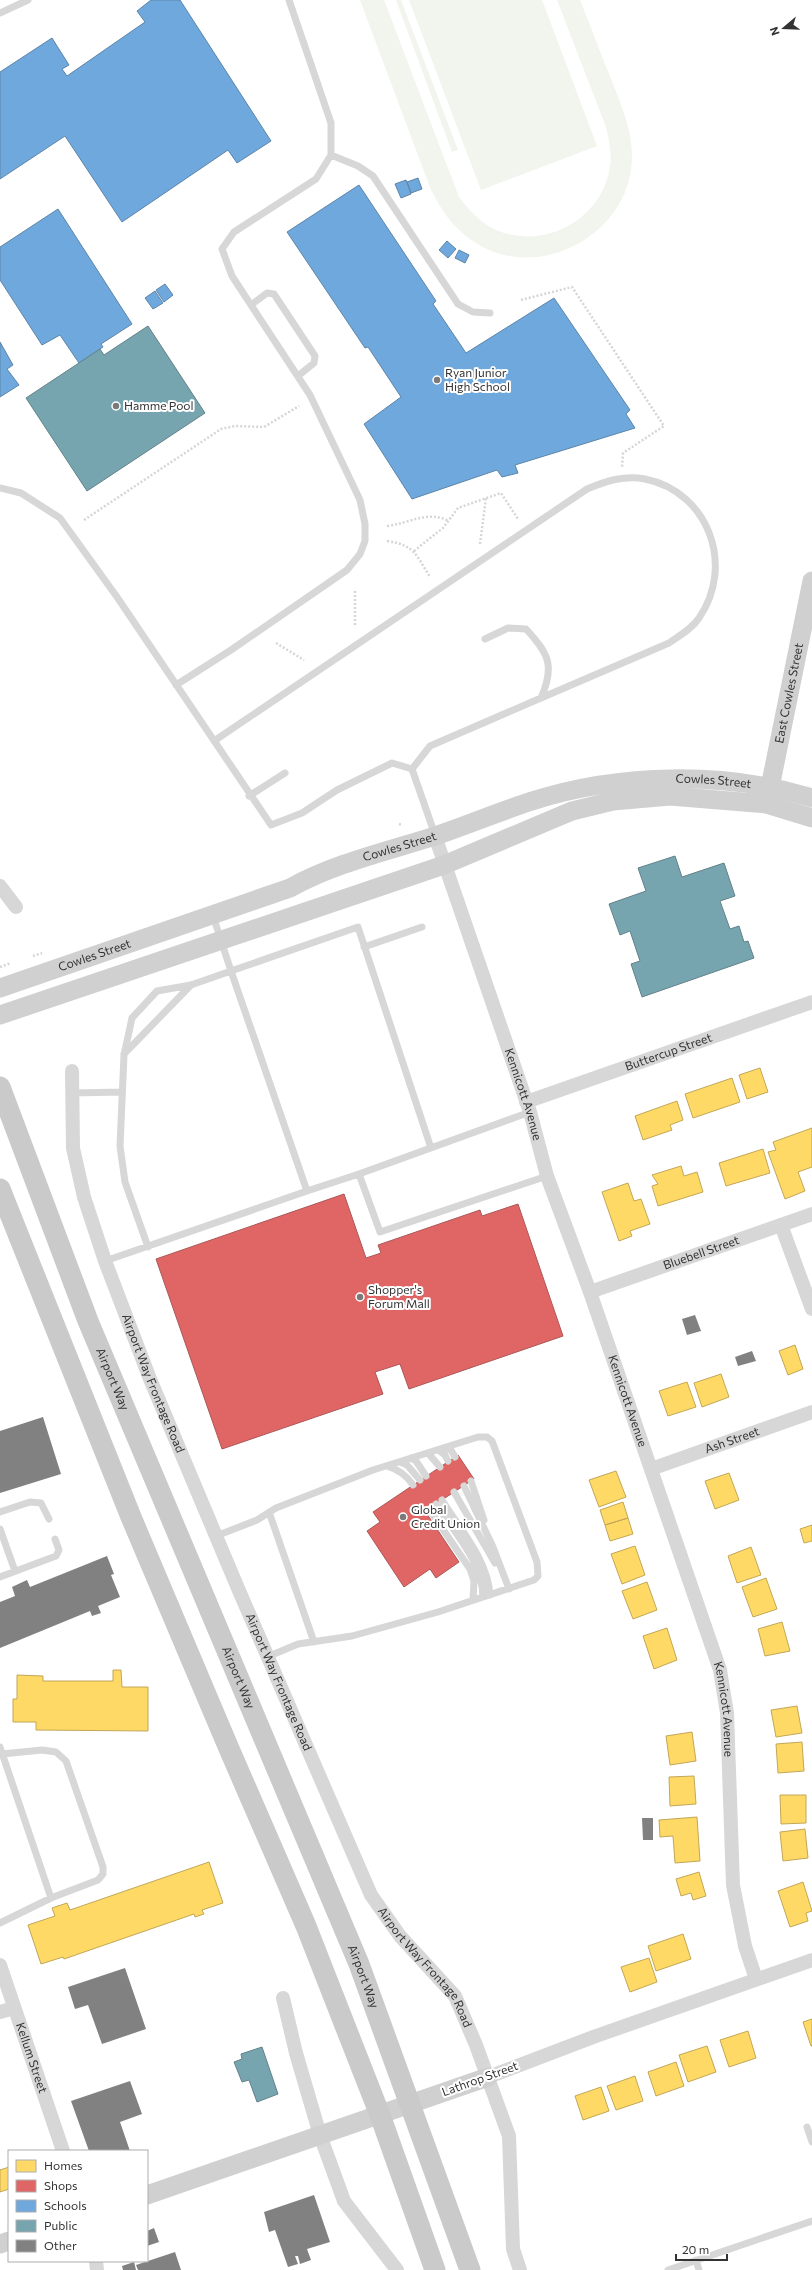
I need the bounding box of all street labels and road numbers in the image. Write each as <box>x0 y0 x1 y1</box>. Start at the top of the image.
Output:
street label: East Cowles Street <box>771 641 805 744</box>
street label: Cowles Street <box>676 771 753 790</box>
street label: Cowles Street <box>361 828 438 864</box>
street label: Cowles Street <box>56 935 132 973</box>
street label: Buttercup Street <box>623 1030 714 1073</box>
street label: Kennicott Avenue <box>503 1046 545 1142</box>
street label: Bluebell Street <box>661 1232 741 1272</box>
street label: Airport Way Frontage Road <box>120 1312 188 1455</box>
street label: Airport Way <box>94 1345 133 1412</box>
street label: Kennicott Avenue <box>606 1353 651 1448</box>
street label: Ash Street <box>703 1423 761 1455</box>
street label: Airport Way Frontage Road <box>244 1611 316 1752</box>
street label: Airport Way <box>220 1644 259 1711</box>
street label: Kennicott Avenue <box>712 1659 737 1757</box>
street label: Airport Way Frontage Road <box>376 1904 476 2029</box>
street label: Airport Way <box>346 1942 382 2010</box>
street label: Kellum Street <box>14 2020 51 2095</box>
street label: Lathrop Street <box>440 2058 520 2098</box>

